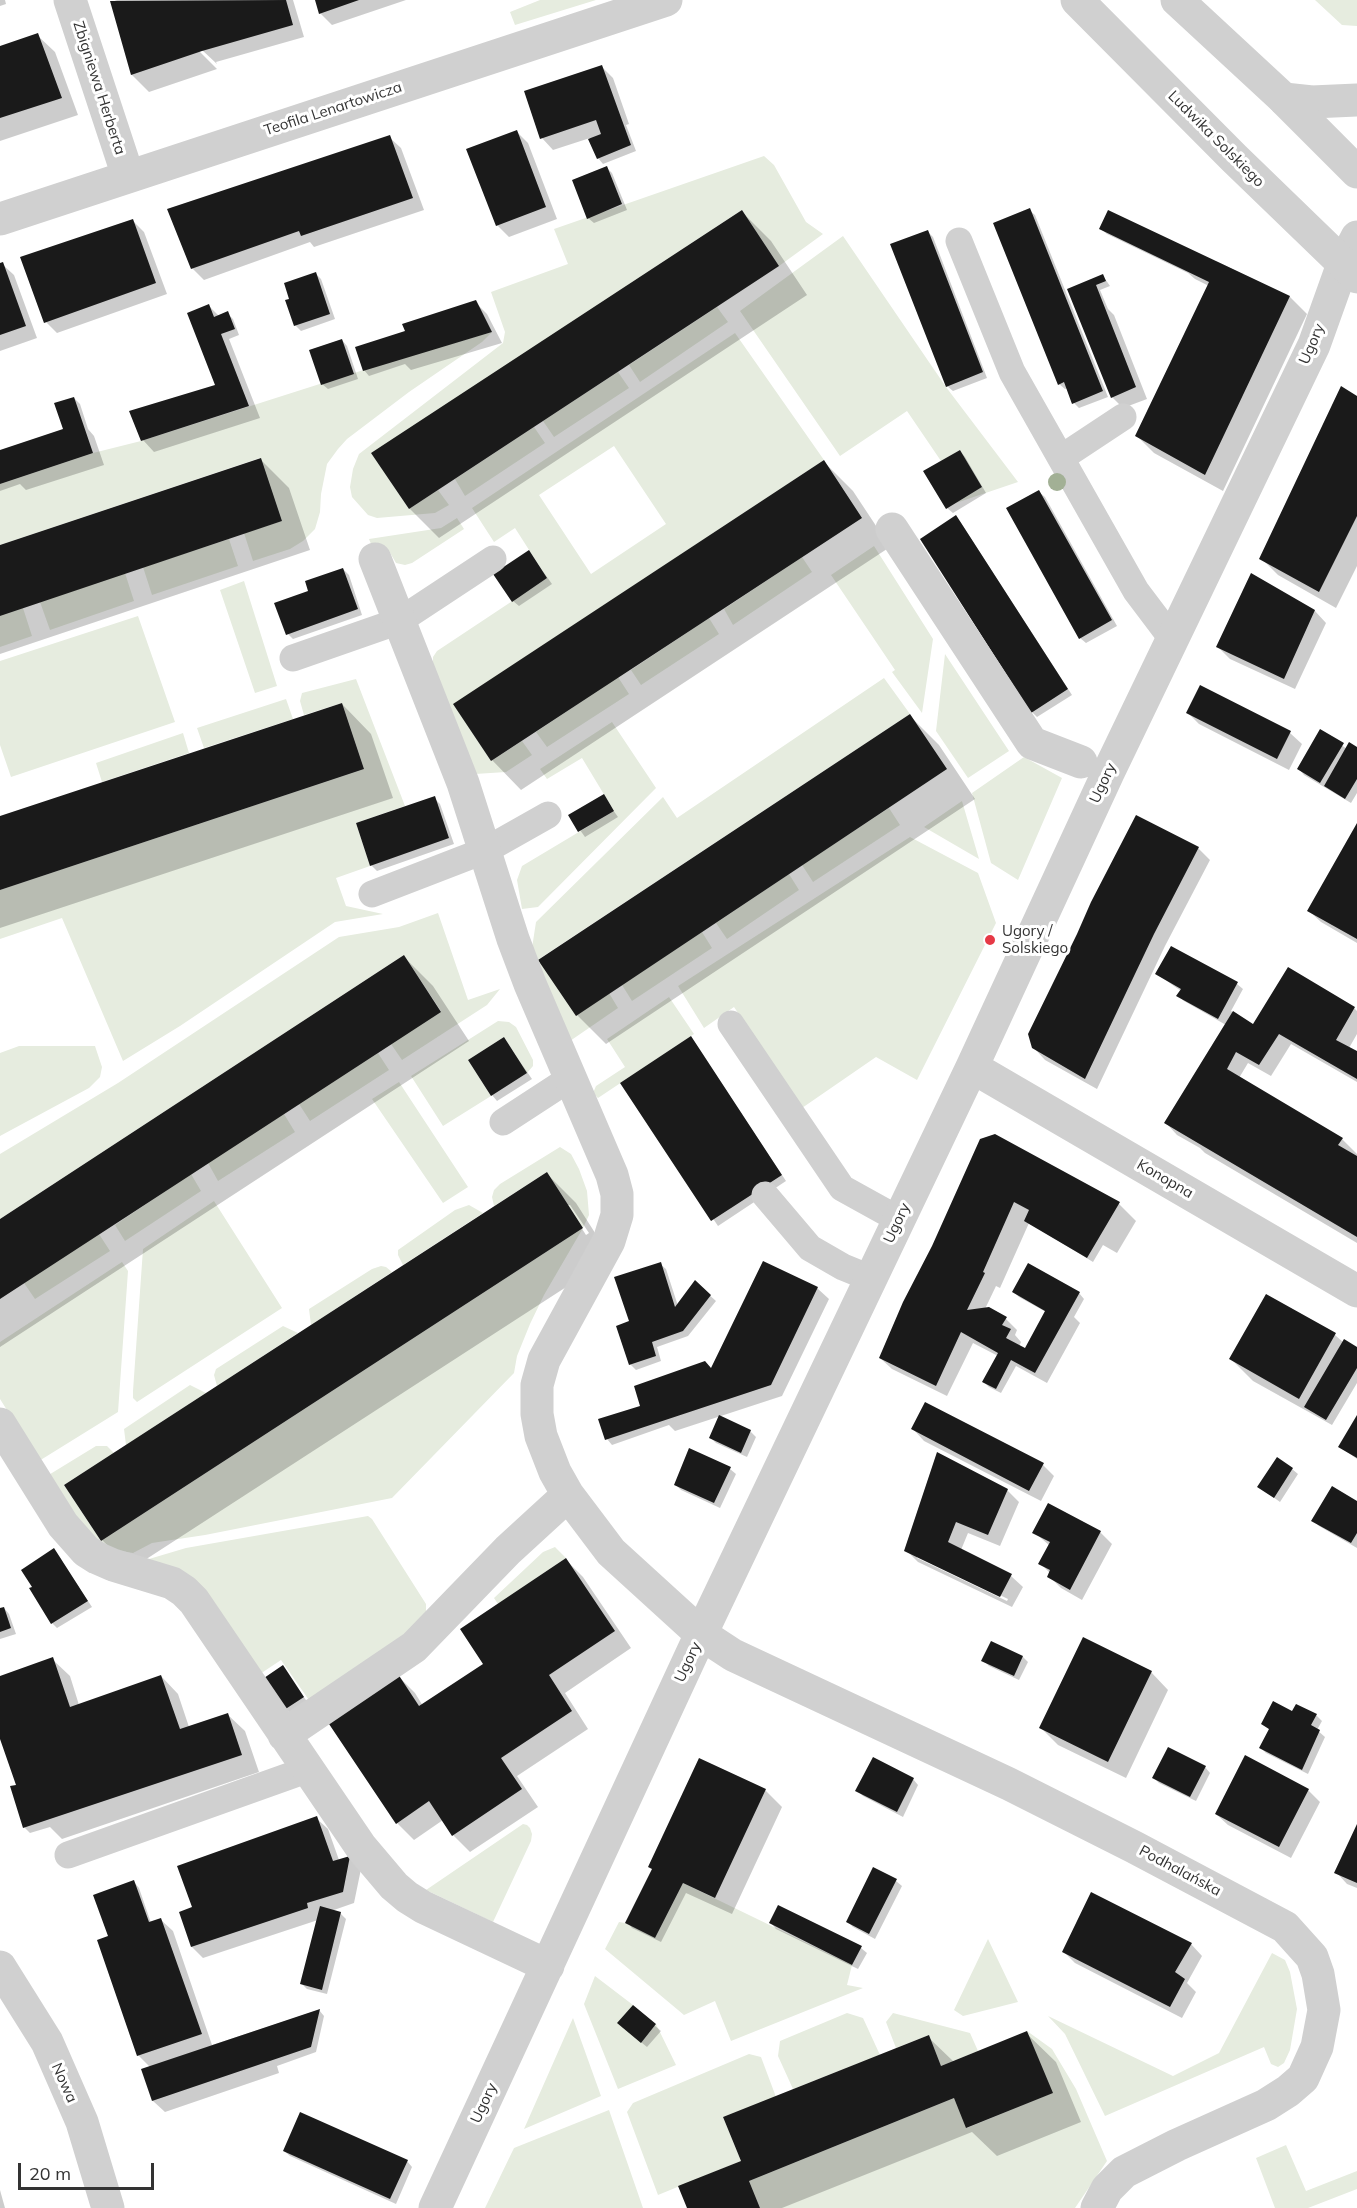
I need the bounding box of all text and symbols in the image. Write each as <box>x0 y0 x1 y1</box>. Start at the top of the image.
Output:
street label: Zbigniewa Herberta <box>69 19 129 157</box>
street label: Teofila Lenartowicza <box>262 78 404 140</box>
street label: Ludwika Solskiego <box>1164 87 1268 191</box>
street label: Ugory <box>1295 321 1329 367</box>
street label: Ugory <box>1086 760 1120 806</box>
place label: Ugory / Solskiego <box>1002 922 1068 957</box>
marker: Ugory / Solskiego <box>983 933 997 947</box>
street label: Konopna <box>1134 1156 1196 1202</box>
street label: Ugory <box>880 1200 914 1246</box>
street label: Ugory <box>671 1639 705 1685</box>
street label: Podhalańska <box>1136 1842 1224 1900</box>
street label: Nowa <box>47 2060 81 2106</box>
street label: Ugory <box>467 2080 501 2126</box>
scale bar <box>21 2151 158 2189</box>
text: 20 m <box>29 2162 71 2185</box>

